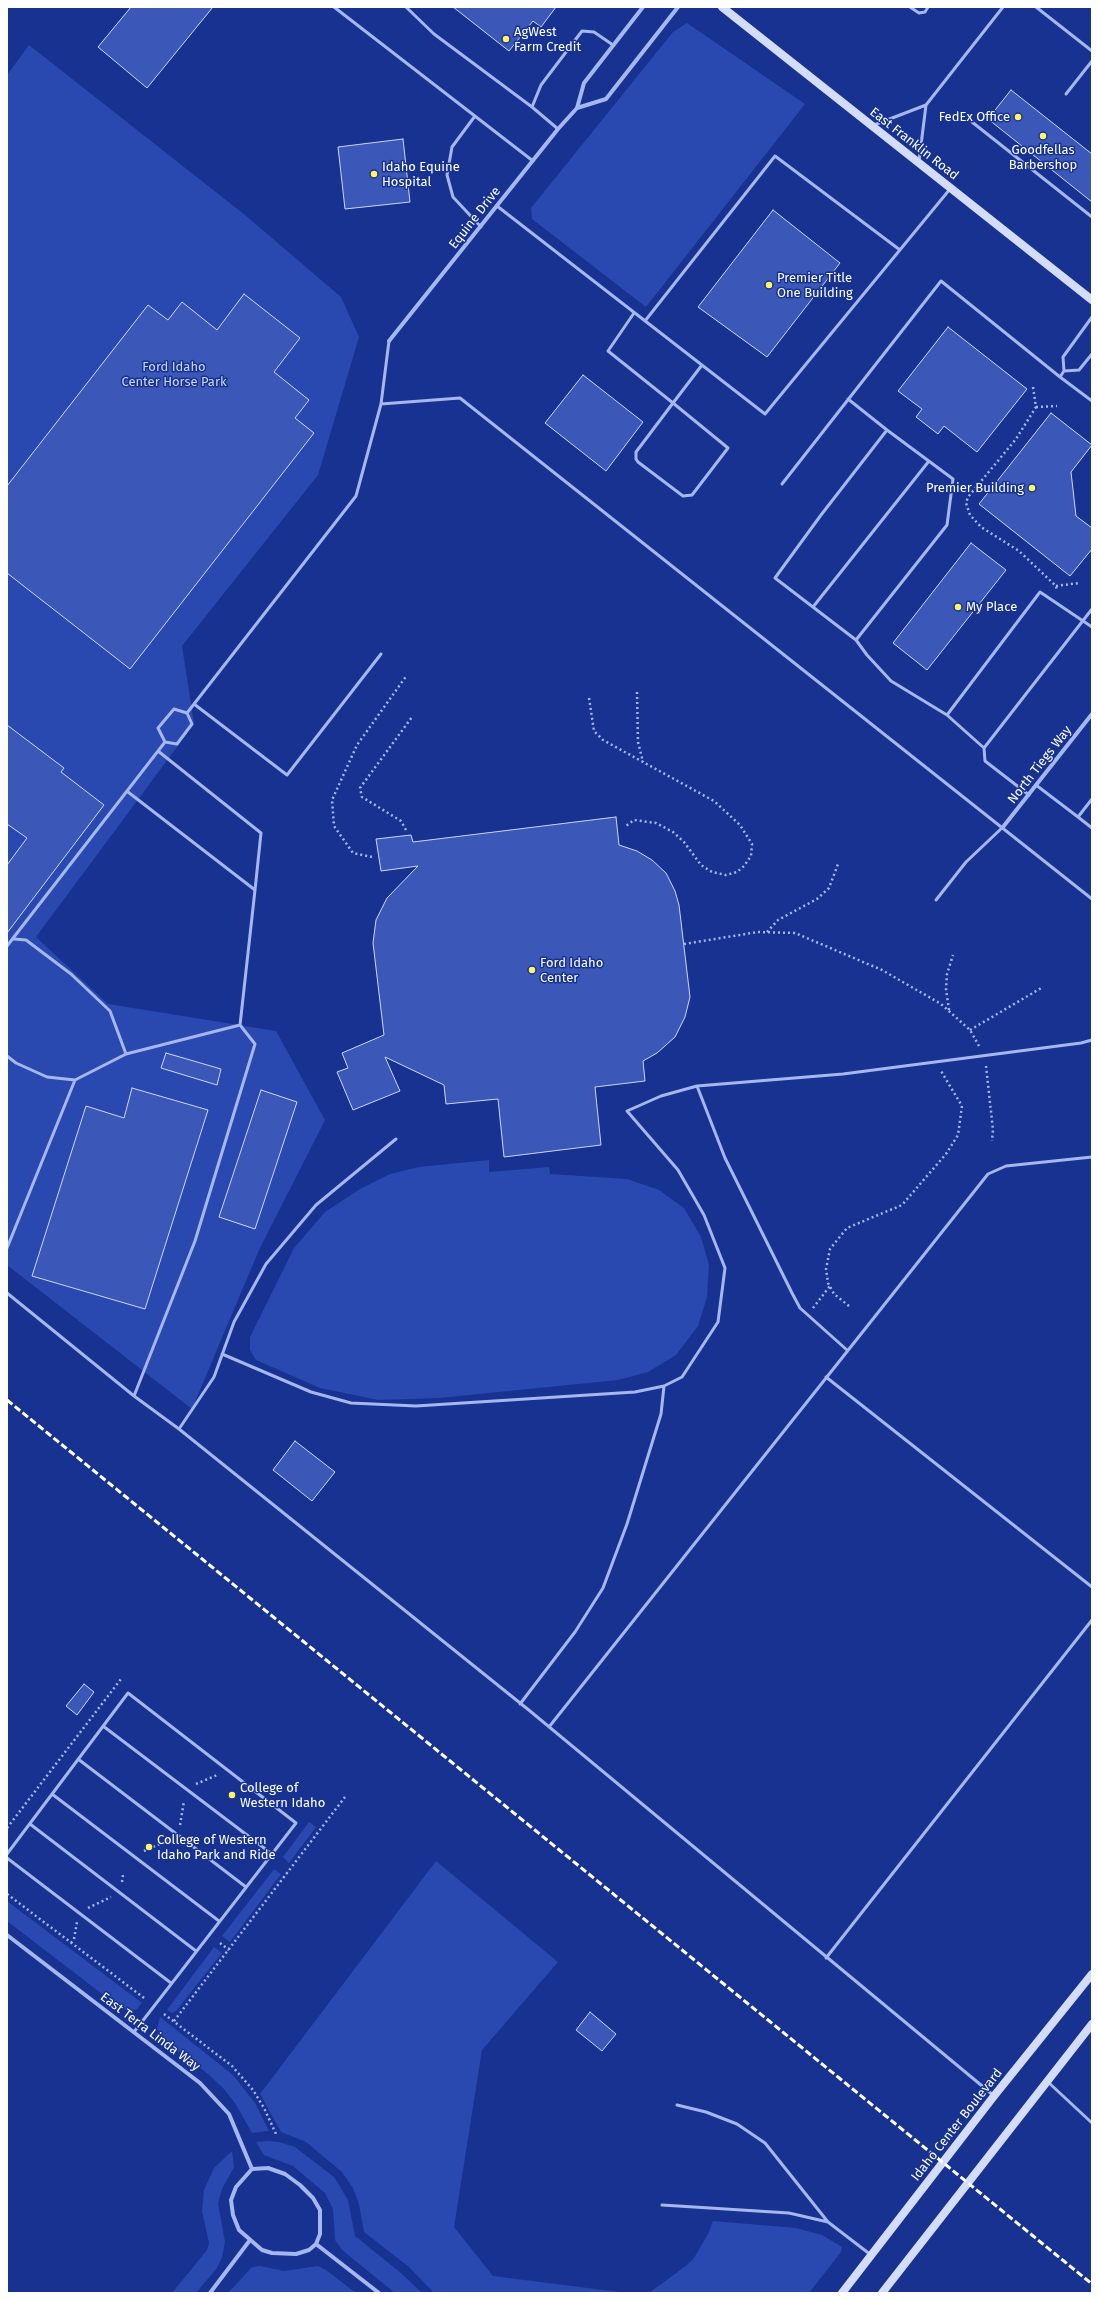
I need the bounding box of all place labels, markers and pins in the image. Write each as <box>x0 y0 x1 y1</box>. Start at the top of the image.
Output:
place label: AgWest Farm Credit <box>514 24 581 55</box>
marker: AgWest Farm Credit <box>501 34 511 44</box>
place label: FedEx Office <box>939 109 1010 125</box>
marker: FedEx Office <box>1013 112 1023 122</box>
marker: Goodfellas Barbershop <box>1038 131 1048 141</box>
place label: Goodfellas Barbershop <box>1009 142 1077 173</box>
place label: Idaho Equine Hospital <box>382 159 460 190</box>
marker: Idaho Equine Hospital <box>369 169 379 179</box>
place label: Premier Title One Building <box>777 270 853 301</box>
marker: Premier Title One Building <box>764 280 774 290</box>
place label: Premier Building <box>926 480 1024 496</box>
marker: Premier Building <box>1027 483 1037 493</box>
place label: My Place <box>966 599 1017 615</box>
marker: My Place <box>953 602 963 612</box>
place label: Ford Idaho Center <box>540 955 603 986</box>
marker: Ford Idaho Center <box>527 965 537 975</box>
place label: College of Western Idaho <box>240 1780 325 1811</box>
marker: College of Western Idaho <box>227 1790 237 1800</box>
place label: College of Western Idaho Park and Ride <box>157 1832 276 1863</box>
marker: College of Western Idaho Park and Ride <box>144 1842 154 1852</box>

